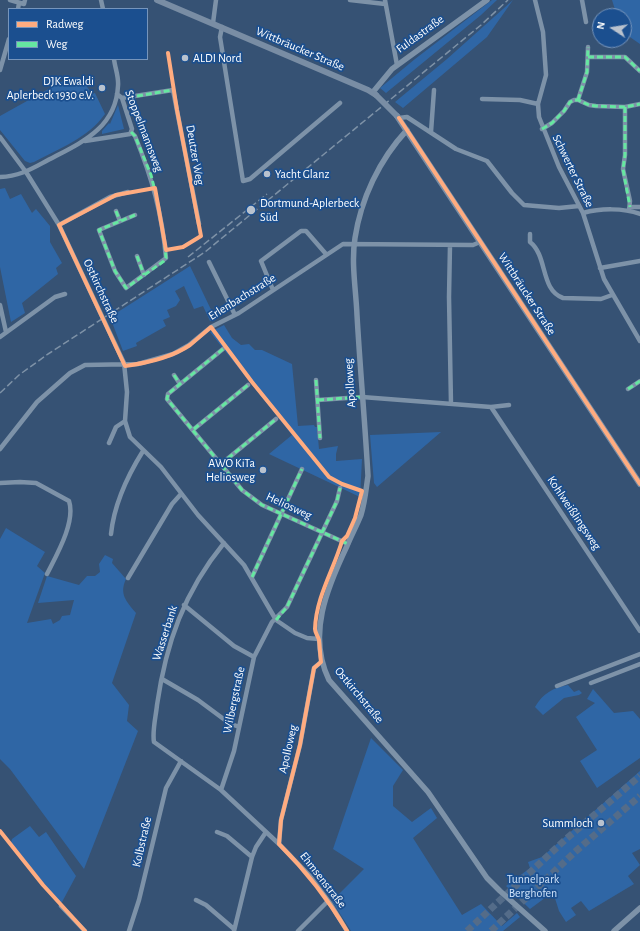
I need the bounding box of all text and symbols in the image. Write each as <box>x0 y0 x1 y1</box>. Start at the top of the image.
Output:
legend <box>8 8 148 60</box>
north arrow <box>592 8 632 48</box>
street label: Fuldastraße <box>393 12 447 56</box>
text: Radweg <box>46 18 83 30</box>
text: N <box>595 21 607 30</box>
street label: Wittbräucker Straße <box>253 24 347 74</box>
text: Weg <box>46 38 67 50</box>
place label: ALDI Nord <box>193 51 242 65</box>
marker: ALDI Nord <box>180 53 190 63</box>
place label: DJK Ewaldi Aplerbeck 1930 e.V. <box>7 74 94 102</box>
marker: DJK Ewaldi Aplerbeck 1930 e.V. <box>97 83 107 93</box>
street label: Stoppelmannsweg <box>122 88 166 174</box>
street label: Deutzer Weg <box>183 124 207 186</box>
street label: Schwerter Straße <box>549 132 597 210</box>
place label: Yacht Glanz <box>275 167 329 181</box>
marker: Yacht Glanz <box>262 169 272 179</box>
place label: Dortmund-Aplerbeck Süd <box>260 196 359 224</box>
marker: Dortmund-Aplerbeck Süd <box>245 204 257 216</box>
street label: Wittbräucker Straße <box>495 250 559 338</box>
street label: Ostkirchstraße <box>80 257 122 325</box>
street label: Erlenbachstraße <box>206 271 278 323</box>
street label: Apolloweg <box>341 358 359 408</box>
place label: AWO KiTa Heliosweg <box>206 456 255 484</box>
marker: AWO KiTa Heliosweg <box>258 465 268 475</box>
street label: Kohlweißlingsweg <box>544 473 604 553</box>
street label: Heliosweg <box>264 489 314 523</box>
street label: Wasserbank <box>149 604 181 662</box>
street label: Ostkirchstraße <box>331 664 387 726</box>
street label: Wilbergstraße <box>220 665 248 735</box>
street label: Apolloweg <box>275 723 301 775</box>
street label: Kolbstraße <box>129 816 155 868</box>
place label: Summloch <box>543 816 593 830</box>
marker: Summloch <box>596 818 606 828</box>
street label: Ehmsenstraße <box>297 849 349 911</box>
park label: Tunnelpark Berghofen <box>507 872 559 900</box>

